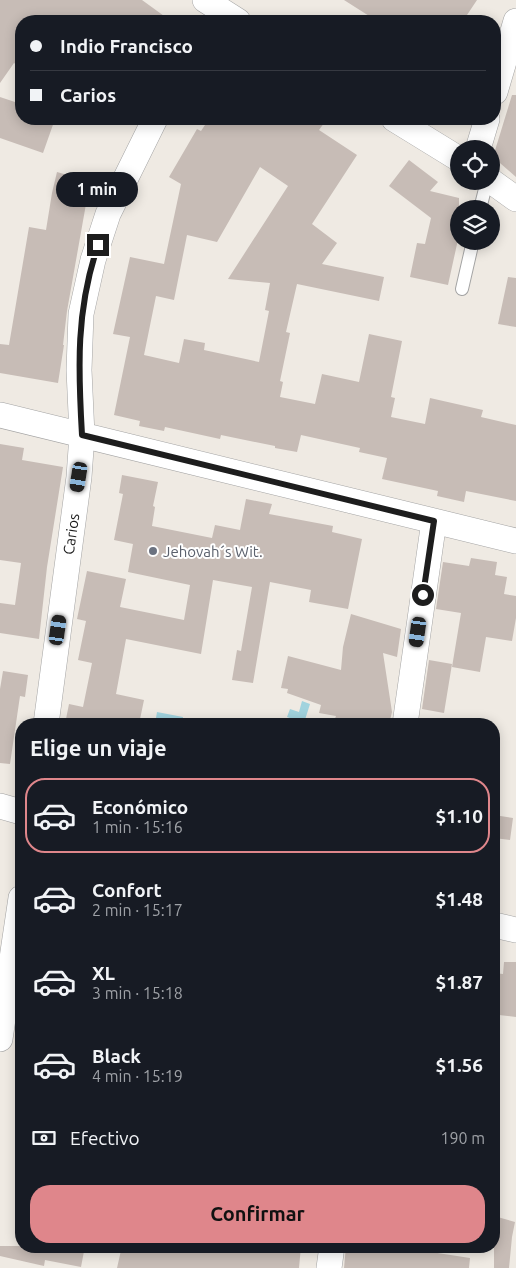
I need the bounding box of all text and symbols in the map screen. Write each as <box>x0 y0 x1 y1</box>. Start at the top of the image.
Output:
text: Indio Francisco <box>60 35 193 57</box>
text: Carios <box>60 84 116 106</box>
map controls <box>450 140 500 250</box>
button: locate <box>450 140 500 190</box>
callout: 1 min <box>57 172 139 208</box>
text: 1 min <box>77 180 117 198</box>
button: layers <box>450 200 500 250</box>
route end <box>87 234 109 256</box>
car <box>69 461 88 493</box>
street label: Carios <box>60 512 82 556</box>
place label: Jehovah´s Wit. <box>163 543 263 560</box>
marker: Jehovah´s Wit. <box>147 545 159 557</box>
route start <box>412 584 434 606</box>
car <box>48 614 67 646</box>
car <box>408 616 427 648</box>
text: Elige un viaje <box>30 735 167 760</box>
icon: car <box>32 793 77 838</box>
text: Económico <box>92 796 188 818</box>
text: $1.10 <box>435 805 483 827</box>
text: 1 min · 15:16 <box>92 818 183 836</box>
icon: car <box>32 876 77 921</box>
text: Confort <box>92 879 162 901</box>
text: $1.48 <box>435 888 483 910</box>
text: 2 min · 15:17 <box>92 901 183 919</box>
icon: car <box>32 959 77 1004</box>
text: XL <box>92 962 115 984</box>
text: $1.87 <box>435 971 483 993</box>
text: 3 min · 15:18 <box>92 984 183 1002</box>
icon: car <box>32 1042 77 1087</box>
text: Black <box>92 1045 141 1067</box>
text: $1.56 <box>435 1054 483 1076</box>
text: 4 min · 15:19 <box>92 1067 183 1085</box>
icon: cash <box>30 1124 58 1152</box>
text: Efectivo <box>70 1127 140 1149</box>
text: 190 m <box>440 1129 485 1147</box>
button: Confirmar <box>30 1185 485 1243</box>

